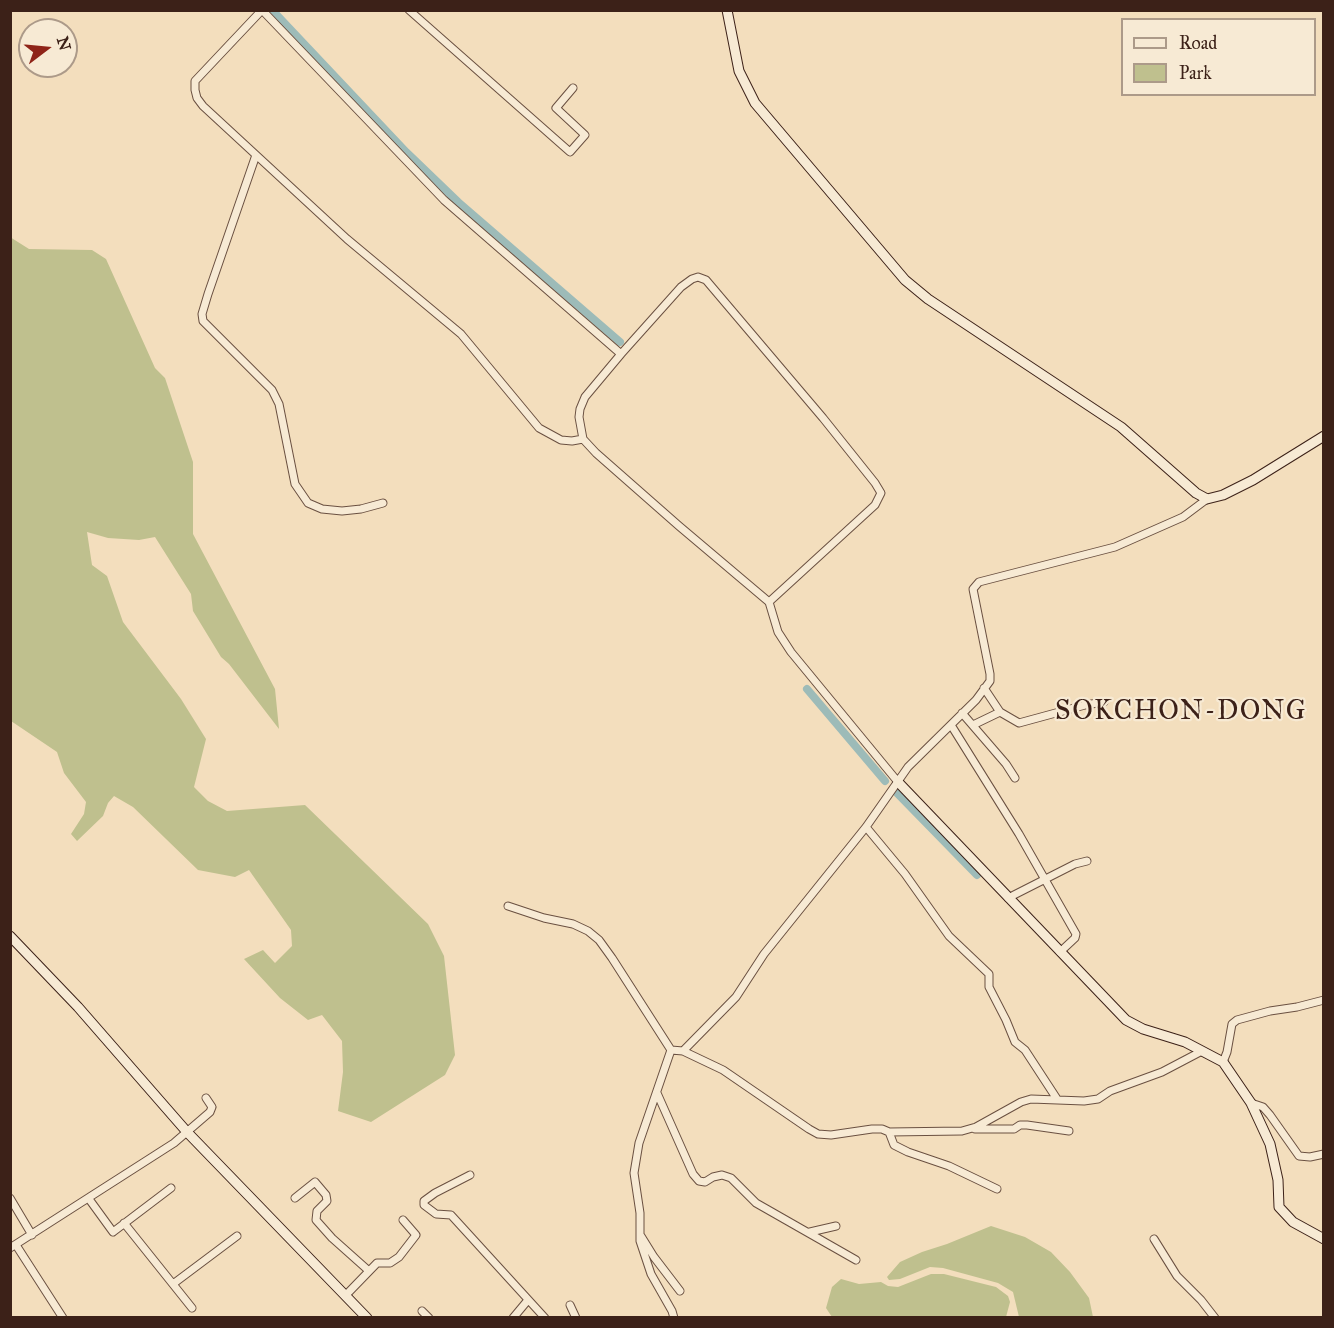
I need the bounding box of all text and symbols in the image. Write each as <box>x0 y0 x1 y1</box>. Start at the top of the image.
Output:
north arrow <box>18 18 78 78</box>
legend <box>1121 18 1316 96</box>
text: Road <box>1179 32 1217 54</box>
text: N <box>53 34 75 53</box>
text: Park <box>1179 62 1212 84</box>
district label: SOKCHON-DONG <box>1055 696 1307 728</box>

